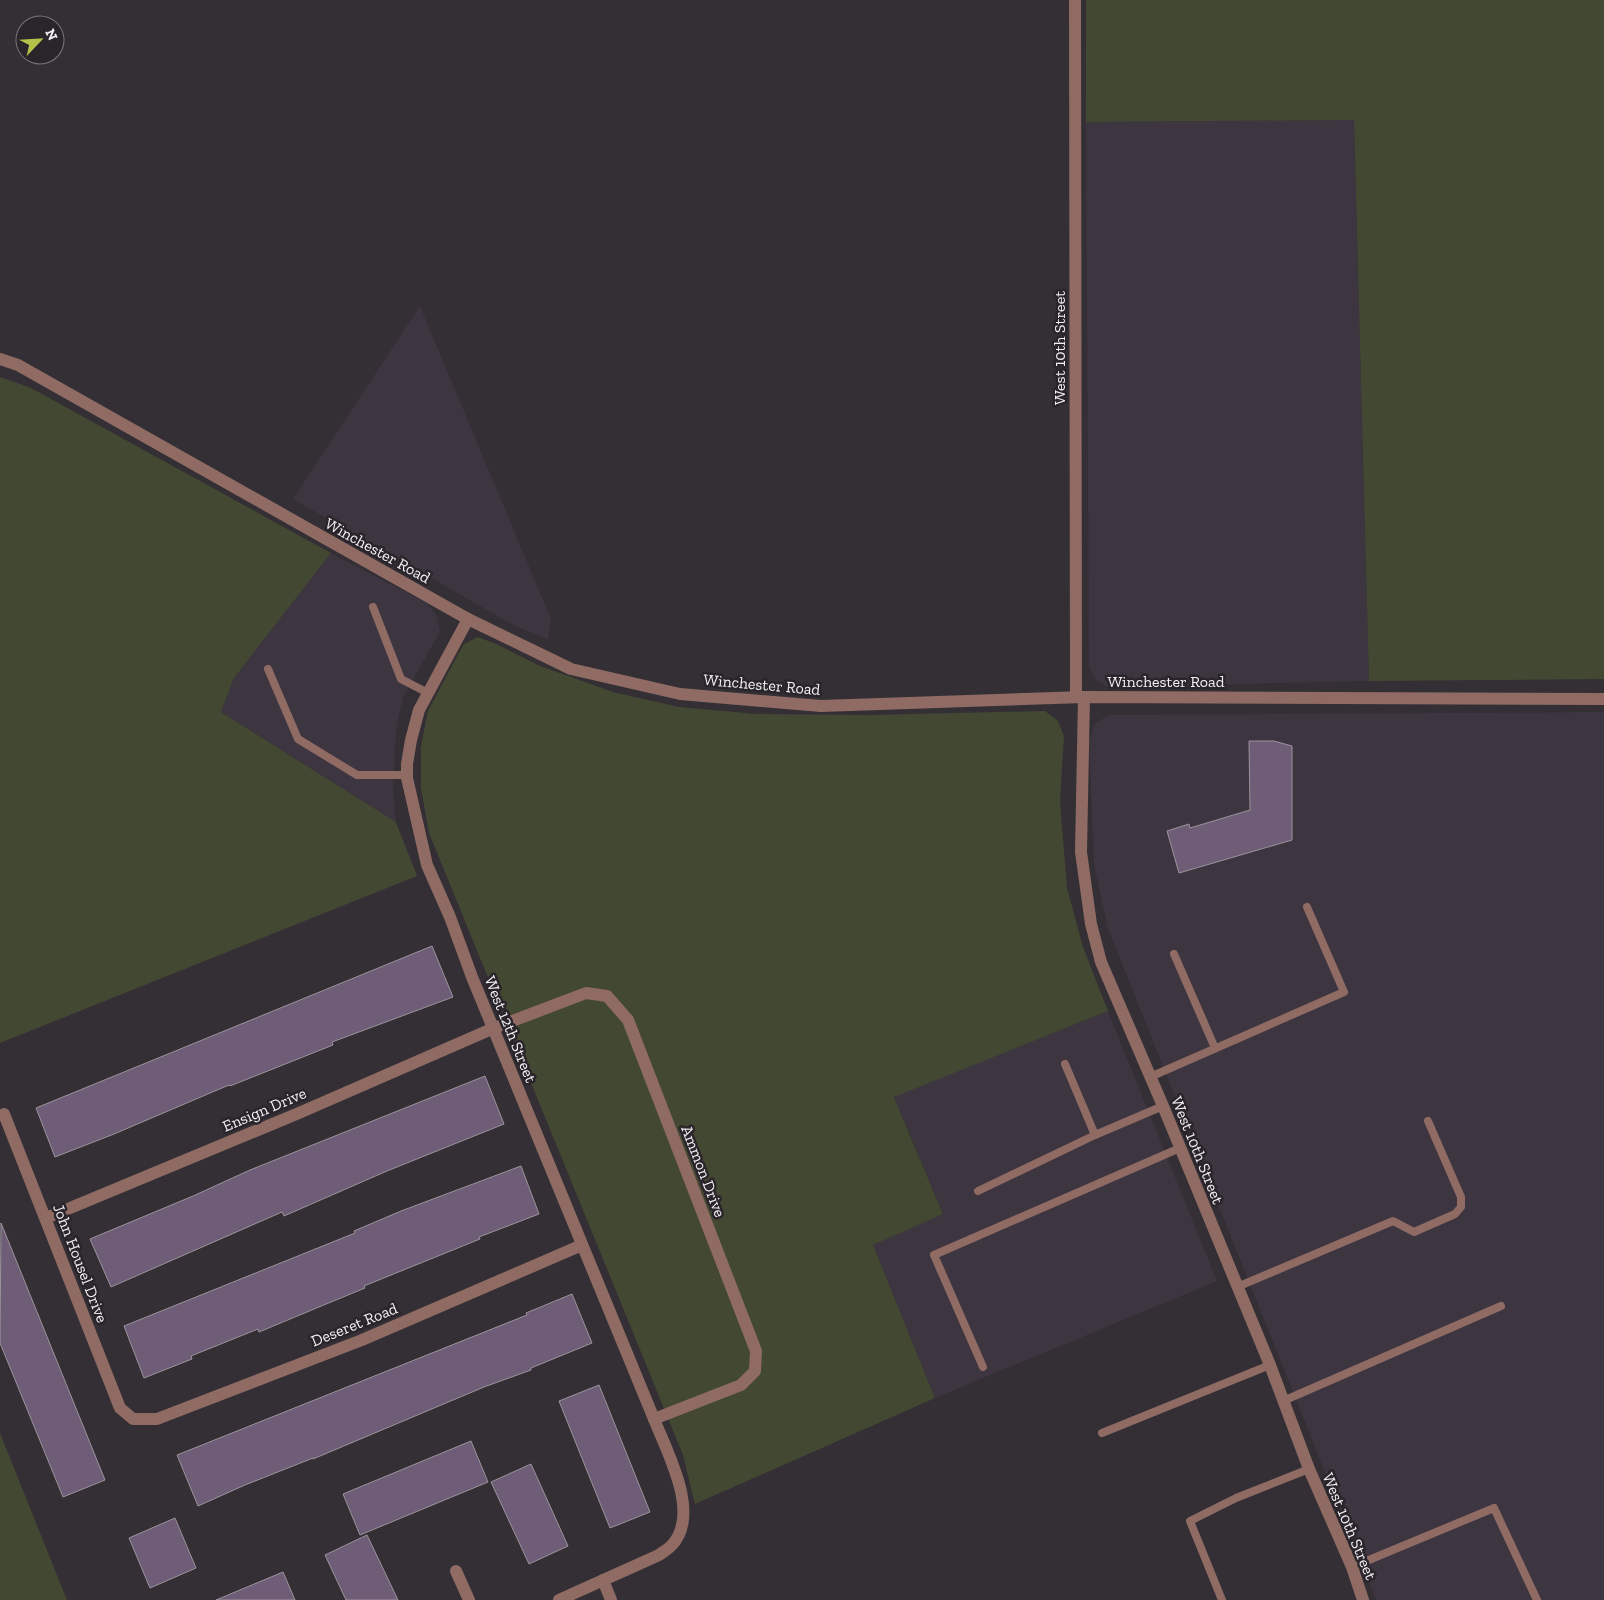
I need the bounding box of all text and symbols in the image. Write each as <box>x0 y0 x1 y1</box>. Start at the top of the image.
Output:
north arrow <box>15 15 65 65</box>
text: N <box>41 26 61 43</box>
street label: West 10th Street <box>1050 291 1069 405</box>
street label: Winchester Road <box>322 514 434 587</box>
street label: Winchester Road <box>703 670 821 699</box>
street label: Winchester Road <box>1107 672 1225 691</box>
street label: West 12th Street <box>481 973 541 1085</box>
street label: Ensign Drive <box>219 1083 309 1136</box>
street label: West 10th Street <box>1167 1094 1228 1207</box>
street label: Ammon Drive <box>677 1123 730 1220</box>
street label: John Housel Drive <box>49 1201 112 1325</box>
street label: Deseret Road <box>308 1298 400 1350</box>
street label: West 10th Street <box>1318 1470 1381 1583</box>

